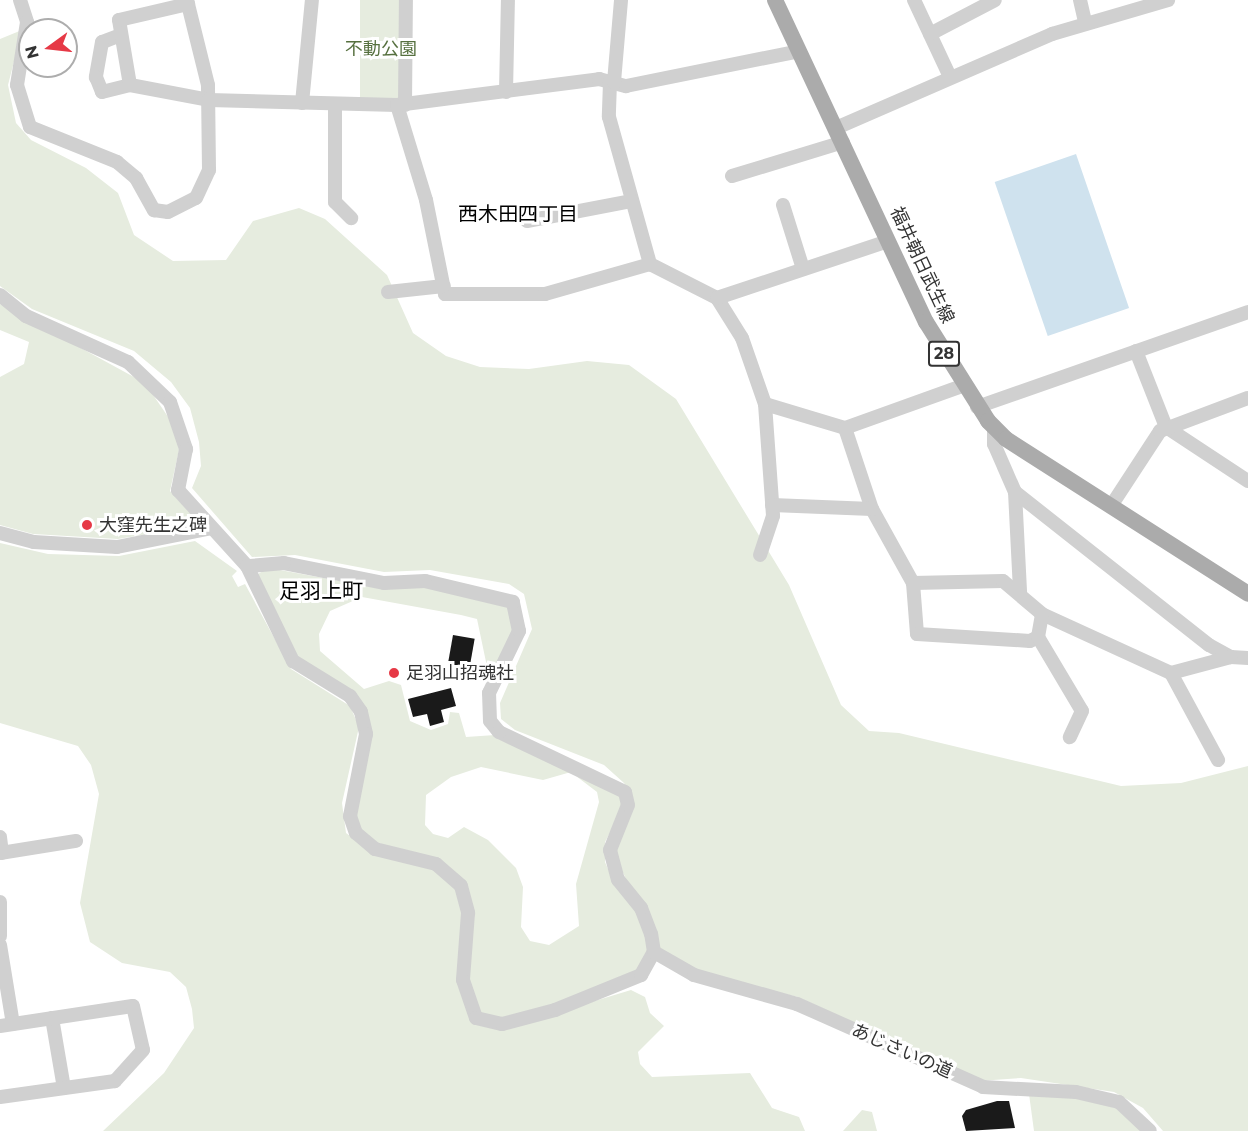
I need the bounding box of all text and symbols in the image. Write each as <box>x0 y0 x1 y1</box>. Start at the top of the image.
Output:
north arrow <box>18 18 78 78</box>
park label: 不動公園 <box>345 38 417 60</box>
text: N <box>21 44 43 61</box>
district label: 西木田四丁目 <box>458 202 578 226</box>
street label: 福井朝日武生線 <box>886 203 958 327</box>
road number: 28 <box>928 341 960 367</box>
place label: 大窪先生之碑 <box>99 514 207 536</box>
marker: 大窪先生之碑 <box>80 518 94 532</box>
district label: 足羽上町 <box>279 578 363 604</box>
place label: 足羽山招魂社 <box>406 662 514 684</box>
marker: 足羽山招魂社 <box>387 666 401 680</box>
street label: あじさいの道 <box>848 1019 956 1083</box>

